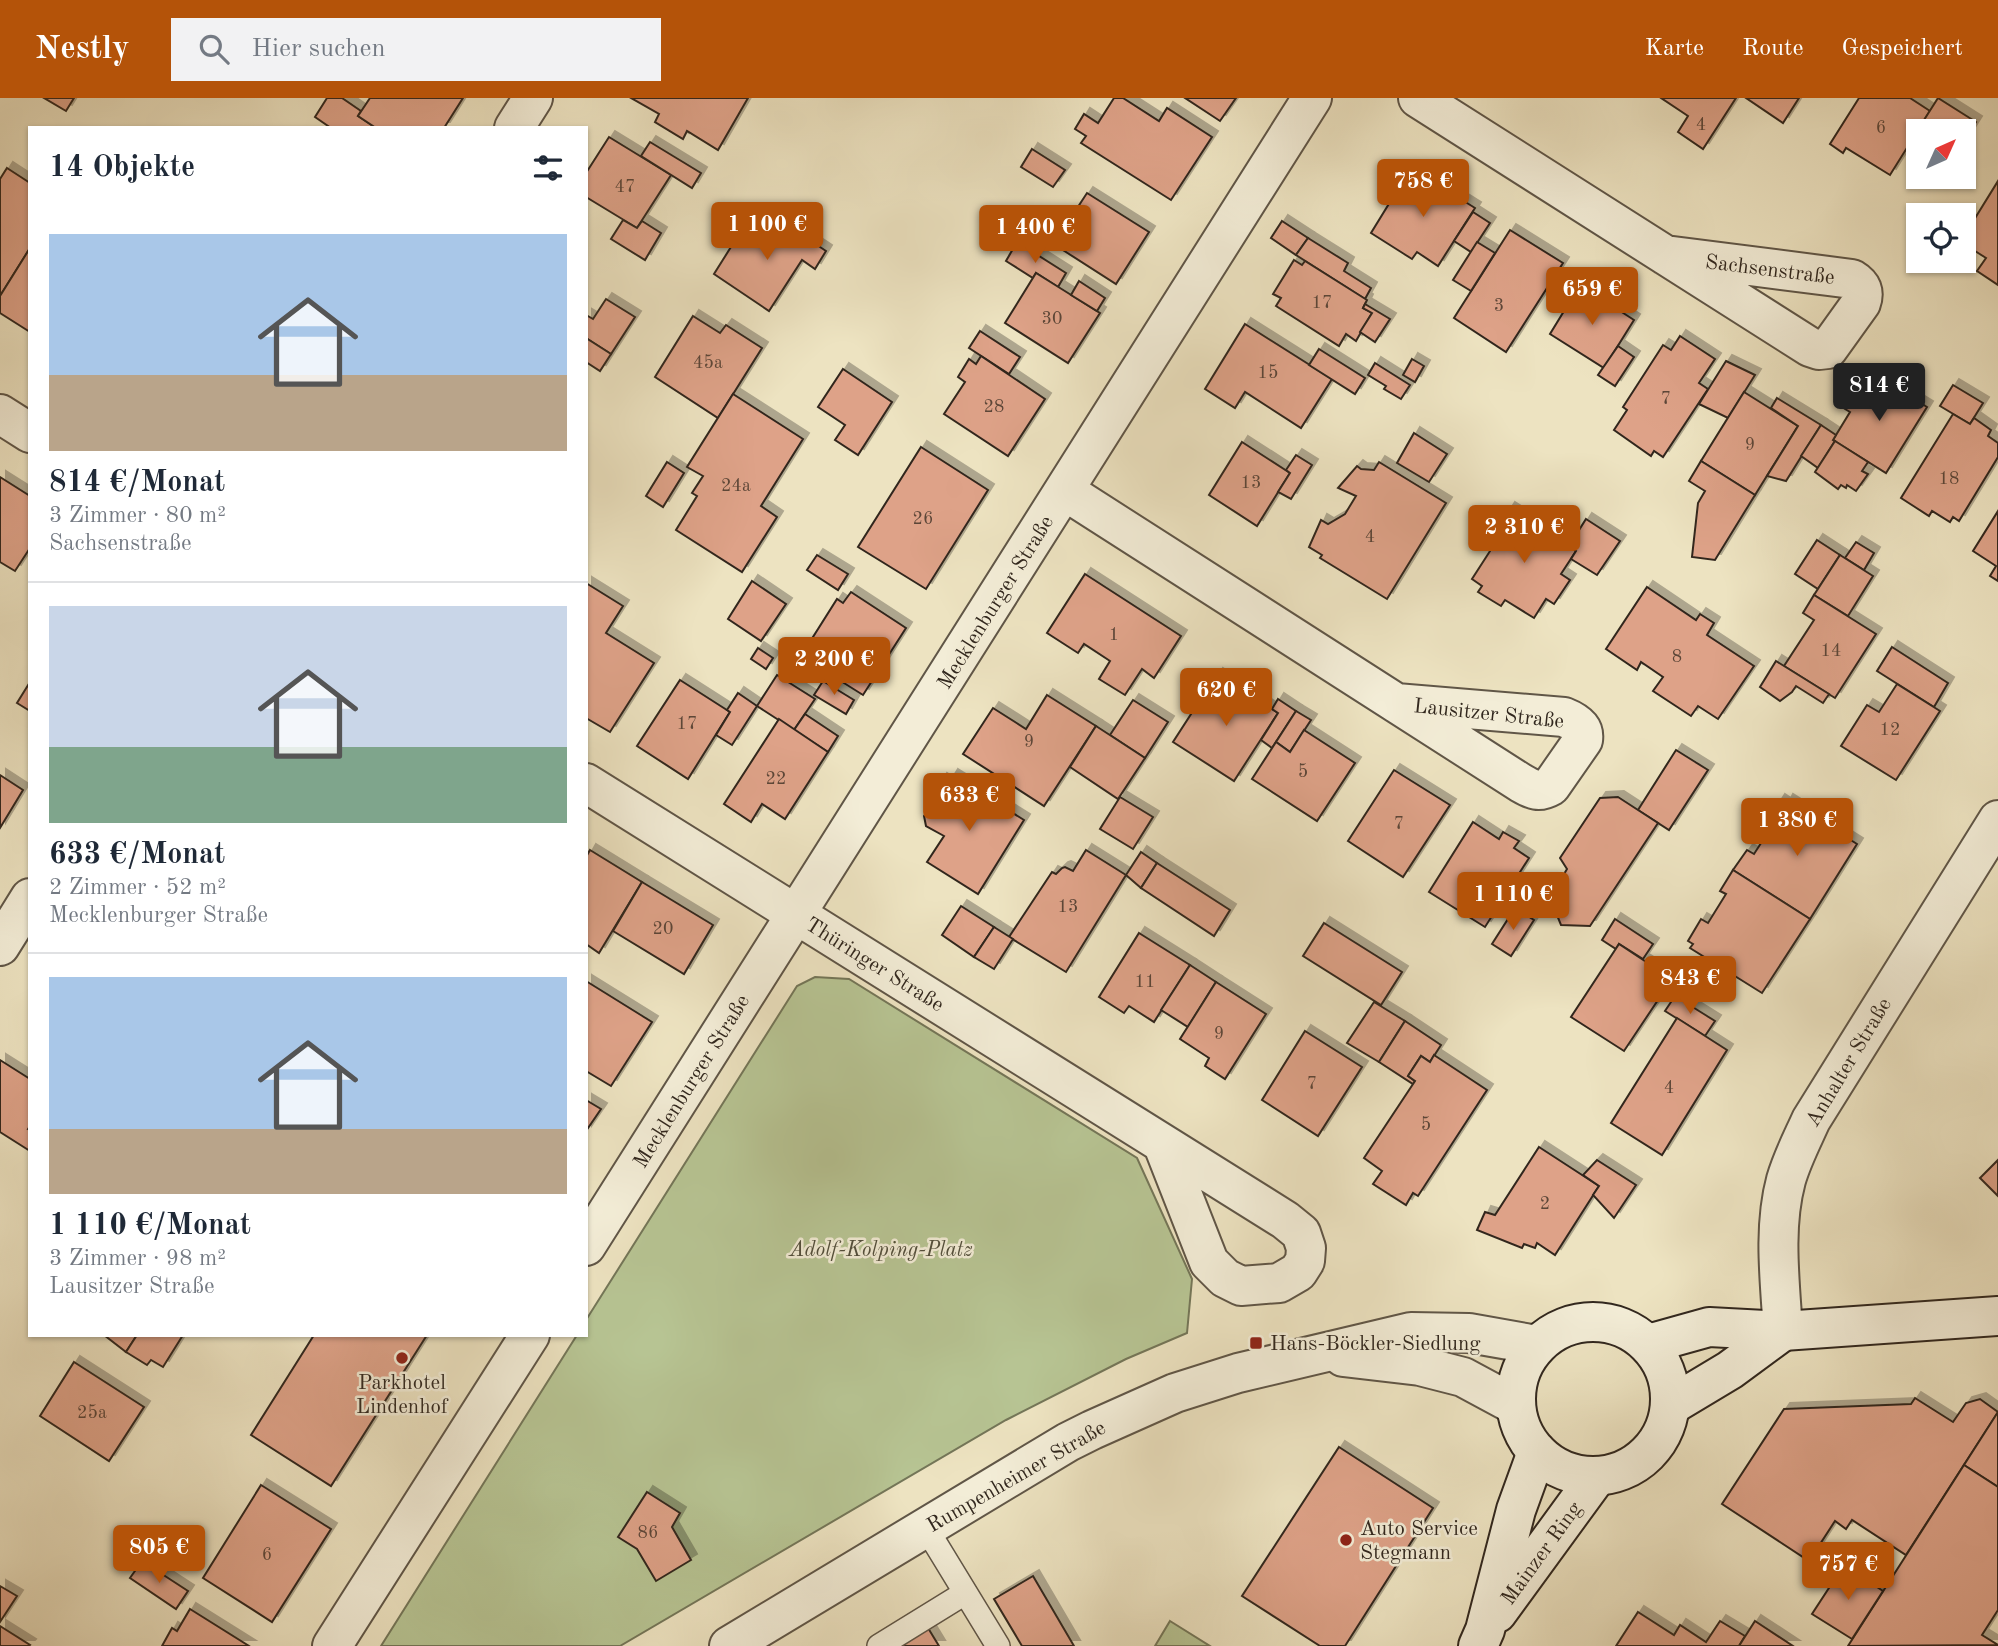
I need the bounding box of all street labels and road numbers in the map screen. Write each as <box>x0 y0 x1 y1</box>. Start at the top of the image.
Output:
street label: Sachsenstraße <box>1704 252 1836 289</box>
street label: Mecklenburger Straße <box>934 512 1058 693</box>
street label: Lausitzer Straße <box>1413 696 1565 733</box>
street label: Thüringer Straße <box>801 914 947 1016</box>
street label: Mecklenburger Straße <box>630 991 754 1172</box>
street label: Anhalter Straße <box>1803 995 1896 1131</box>
street label: Rumpenheimer Straße <box>924 1418 1110 1537</box>
street label: Mainzer Ring <box>1498 1498 1587 1609</box>

